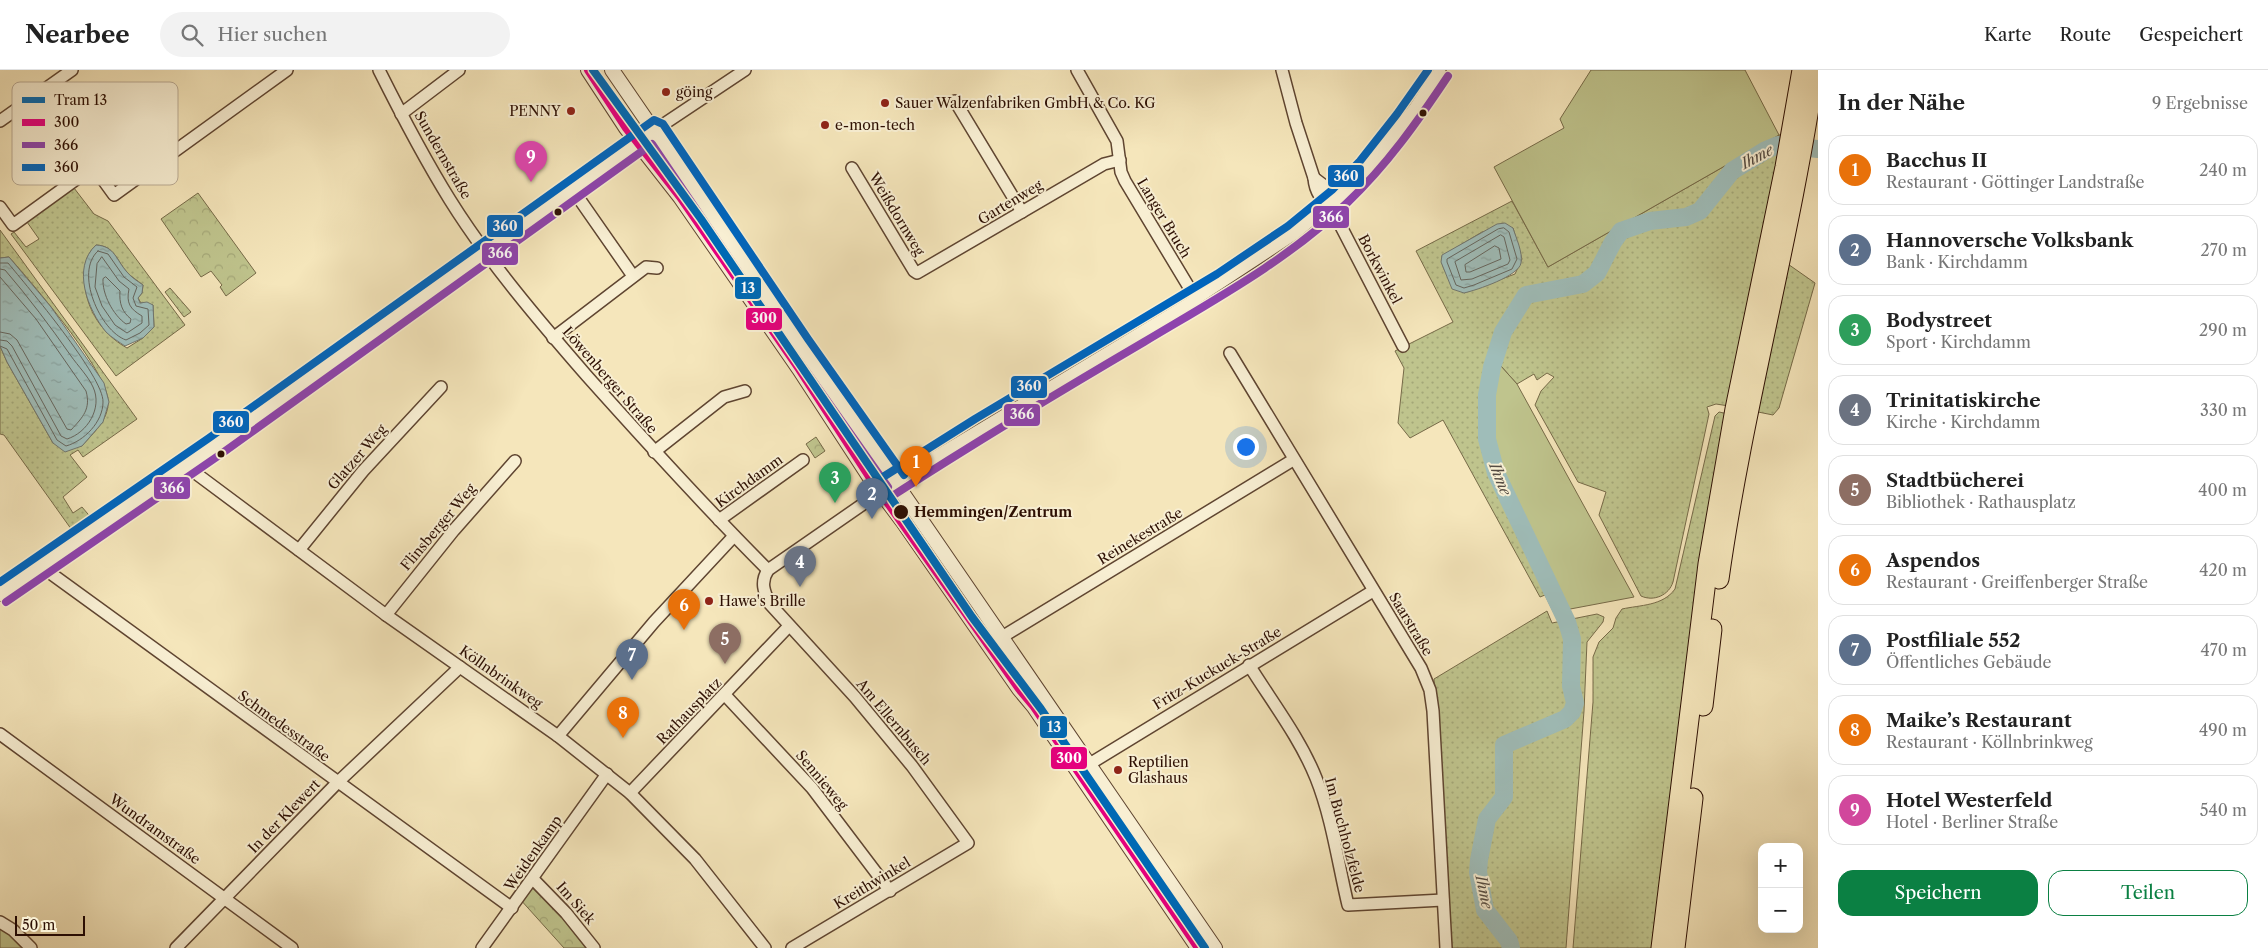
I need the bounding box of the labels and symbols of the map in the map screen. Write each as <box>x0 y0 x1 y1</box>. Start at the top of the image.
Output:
legend <box>12 82 178 185</box>
place label: göing <box>676 83 713 101</box>
marker: göing <box>660 86 672 98</box>
text: Tram 13 <box>54 91 107 109</box>
place label: Sauer Walzenfabriken GmbH & Co. KG <box>895 94 1156 112</box>
marker: Sauer Walzenfabriken GmbH & Co. KG <box>879 97 891 109</box>
place label: PENNY <box>509 102 562 120</box>
marker: PENNY <box>565 105 577 117</box>
street label: Sundernstraße <box>411 108 476 202</box>
unlabelled marker <box>1418 108 1428 118</box>
text: 300 <box>54 113 80 131</box>
place label: e-mon-tech <box>835 116 915 134</box>
marker: e-mon-tech <box>819 119 831 131</box>
text: 366 <box>54 136 78 154</box>
water label: Ihme <box>1736 140 1777 173</box>
pin: 9 <box>515 141 547 182</box>
text: 360 <box>54 158 79 176</box>
line badge: 360 <box>1327 164 1365 188</box>
text: 360 <box>1333 167 1359 185</box>
street label: Weißdornweg <box>865 168 929 259</box>
street label: Gartenweg <box>974 175 1046 228</box>
street label: Langer Bruch <box>1133 175 1195 261</box>
line badge: 366 <box>1312 205 1350 229</box>
unlabelled marker <box>553 207 563 217</box>
text: 366 <box>1319 208 1343 226</box>
line badge: 360 <box>486 214 524 238</box>
text: 360 <box>492 217 518 235</box>
street label: Borkwinkel <box>1354 231 1406 307</box>
line badge: 366 <box>481 242 519 266</box>
text: 366 <box>488 244 512 262</box>
line badge: 13 <box>734 276 762 300</box>
text: 13 <box>741 279 755 297</box>
line badge: 300 <box>745 307 783 331</box>
text: 300 <box>751 309 777 327</box>
street label: Löwenberger Straße <box>559 323 661 437</box>
line badge: 360 <box>1010 375 1048 399</box>
text: 360 <box>1016 377 1042 395</box>
line badge: 366 <box>1003 403 1041 427</box>
text: 366 <box>1010 405 1034 423</box>
line badge: 360 <box>212 410 250 434</box>
text: 360 <box>218 413 244 431</box>
street label: Glatzer Weg <box>324 420 391 493</box>
your location <box>1233 434 1259 460</box>
pin: 1 <box>900 446 932 487</box>
unlabelled marker <box>216 449 226 459</box>
street label: Kirchdamm <box>712 451 786 511</box>
water label: Ihme <box>1485 459 1516 499</box>
pin: 3 <box>819 462 851 503</box>
line badge: 366 <box>153 476 191 500</box>
pin: 2 <box>856 478 888 519</box>
text: 366 <box>160 479 184 497</box>
street label: Flinsberger Weg <box>396 479 480 574</box>
marker: Hemmingen/Zentrum <box>892 503 910 521</box>
place label: Hemmingen/Zentrum <box>914 503 1072 521</box>
street label: Reinekestraße <box>1094 503 1186 568</box>
pin: 4 <box>784 546 816 587</box>
pin: 6 <box>668 589 700 630</box>
street label: Saarstraße <box>1385 589 1437 659</box>
place label: Hawe's Brille <box>719 592 806 610</box>
marker: Hawe's Brille <box>703 595 715 607</box>
street label: Fritz-Kuckuck-Straße <box>1150 622 1285 713</box>
pin: 5 <box>709 623 741 664</box>
pin: 7 <box>616 639 648 680</box>
street label: Köllnbrinkweg <box>456 642 547 713</box>
street label: Rathausplatz <box>653 674 725 748</box>
street label: Am Ellernbusch <box>852 675 935 769</box>
street label: Schmedesstraße <box>234 687 334 766</box>
pin: 8 <box>607 697 639 738</box>
line badge: 13 <box>1039 715 1068 739</box>
text: 13 <box>1047 718 1061 736</box>
line badge: 300 <box>1050 746 1088 770</box>
street label: Sennieweg <box>792 747 852 814</box>
text: 300 <box>1056 749 1082 767</box>
place label: Reptilien Glashaus <box>1128 753 1189 787</box>
marker: Reptilien Glashaus <box>1112 764 1124 776</box>
street label: In der Klewert <box>244 775 324 857</box>
street label: Im Buchholzfelde <box>1321 775 1369 895</box>
street label: Wundramstraße <box>105 789 204 868</box>
street label: Weidenkamp <box>500 812 566 895</box>
street label: Kreithwinkel <box>830 853 914 913</box>
water label: Ihme <box>1471 872 1497 911</box>
street label: Im Siek <box>553 878 600 929</box>
scale bar <box>15 913 85 936</box>

